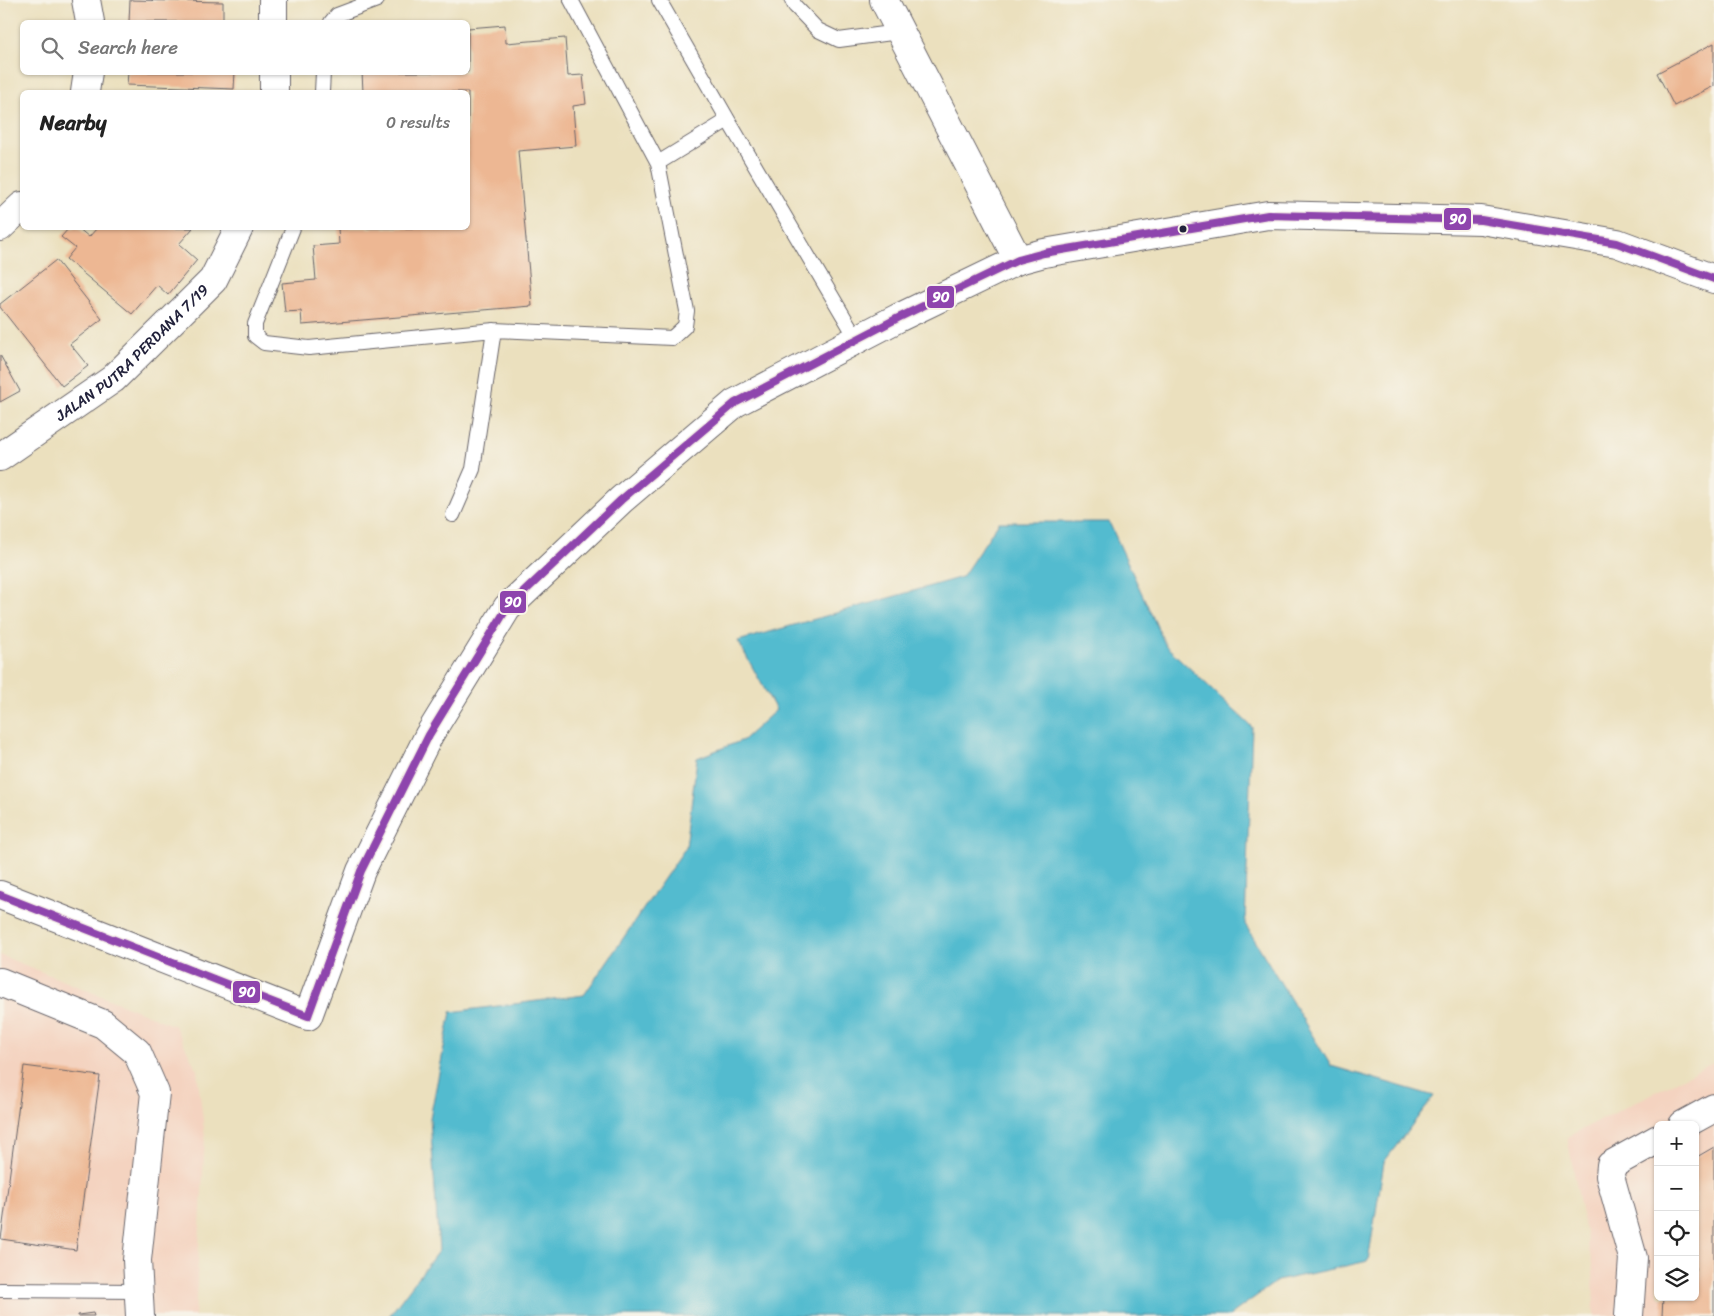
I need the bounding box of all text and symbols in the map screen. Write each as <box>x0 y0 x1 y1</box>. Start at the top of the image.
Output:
search box <box>20 20 470 75</box>
text: Search here <box>78 31 178 64</box>
icon: search <box>38 34 66 62</box>
text: Nearby <box>40 104 106 142</box>
text: 0 results <box>386 108 450 137</box>
line badge: 90 <box>1443 207 1472 231</box>
text: 90 <box>1449 207 1467 232</box>
unlabelled marker <box>1178 224 1188 234</box>
street label: JALAN PUTRA PERDANA 7/19 <box>49 278 215 429</box>
line badge: 90 <box>926 285 955 309</box>
text: 90 <box>932 285 950 310</box>
line badge: 90 <box>499 590 527 614</box>
text: 90 <box>504 590 522 615</box>
line badge: 90 <box>232 980 261 1004</box>
text: 90 <box>238 980 256 1005</box>
map controls <box>1654 1121 1699 1301</box>
button: + <box>1654 1121 1699 1166</box>
button: − <box>1654 1166 1699 1211</box>
button: locate <box>1654 1211 1699 1256</box>
button: layers <box>1654 1256 1699 1301</box>

